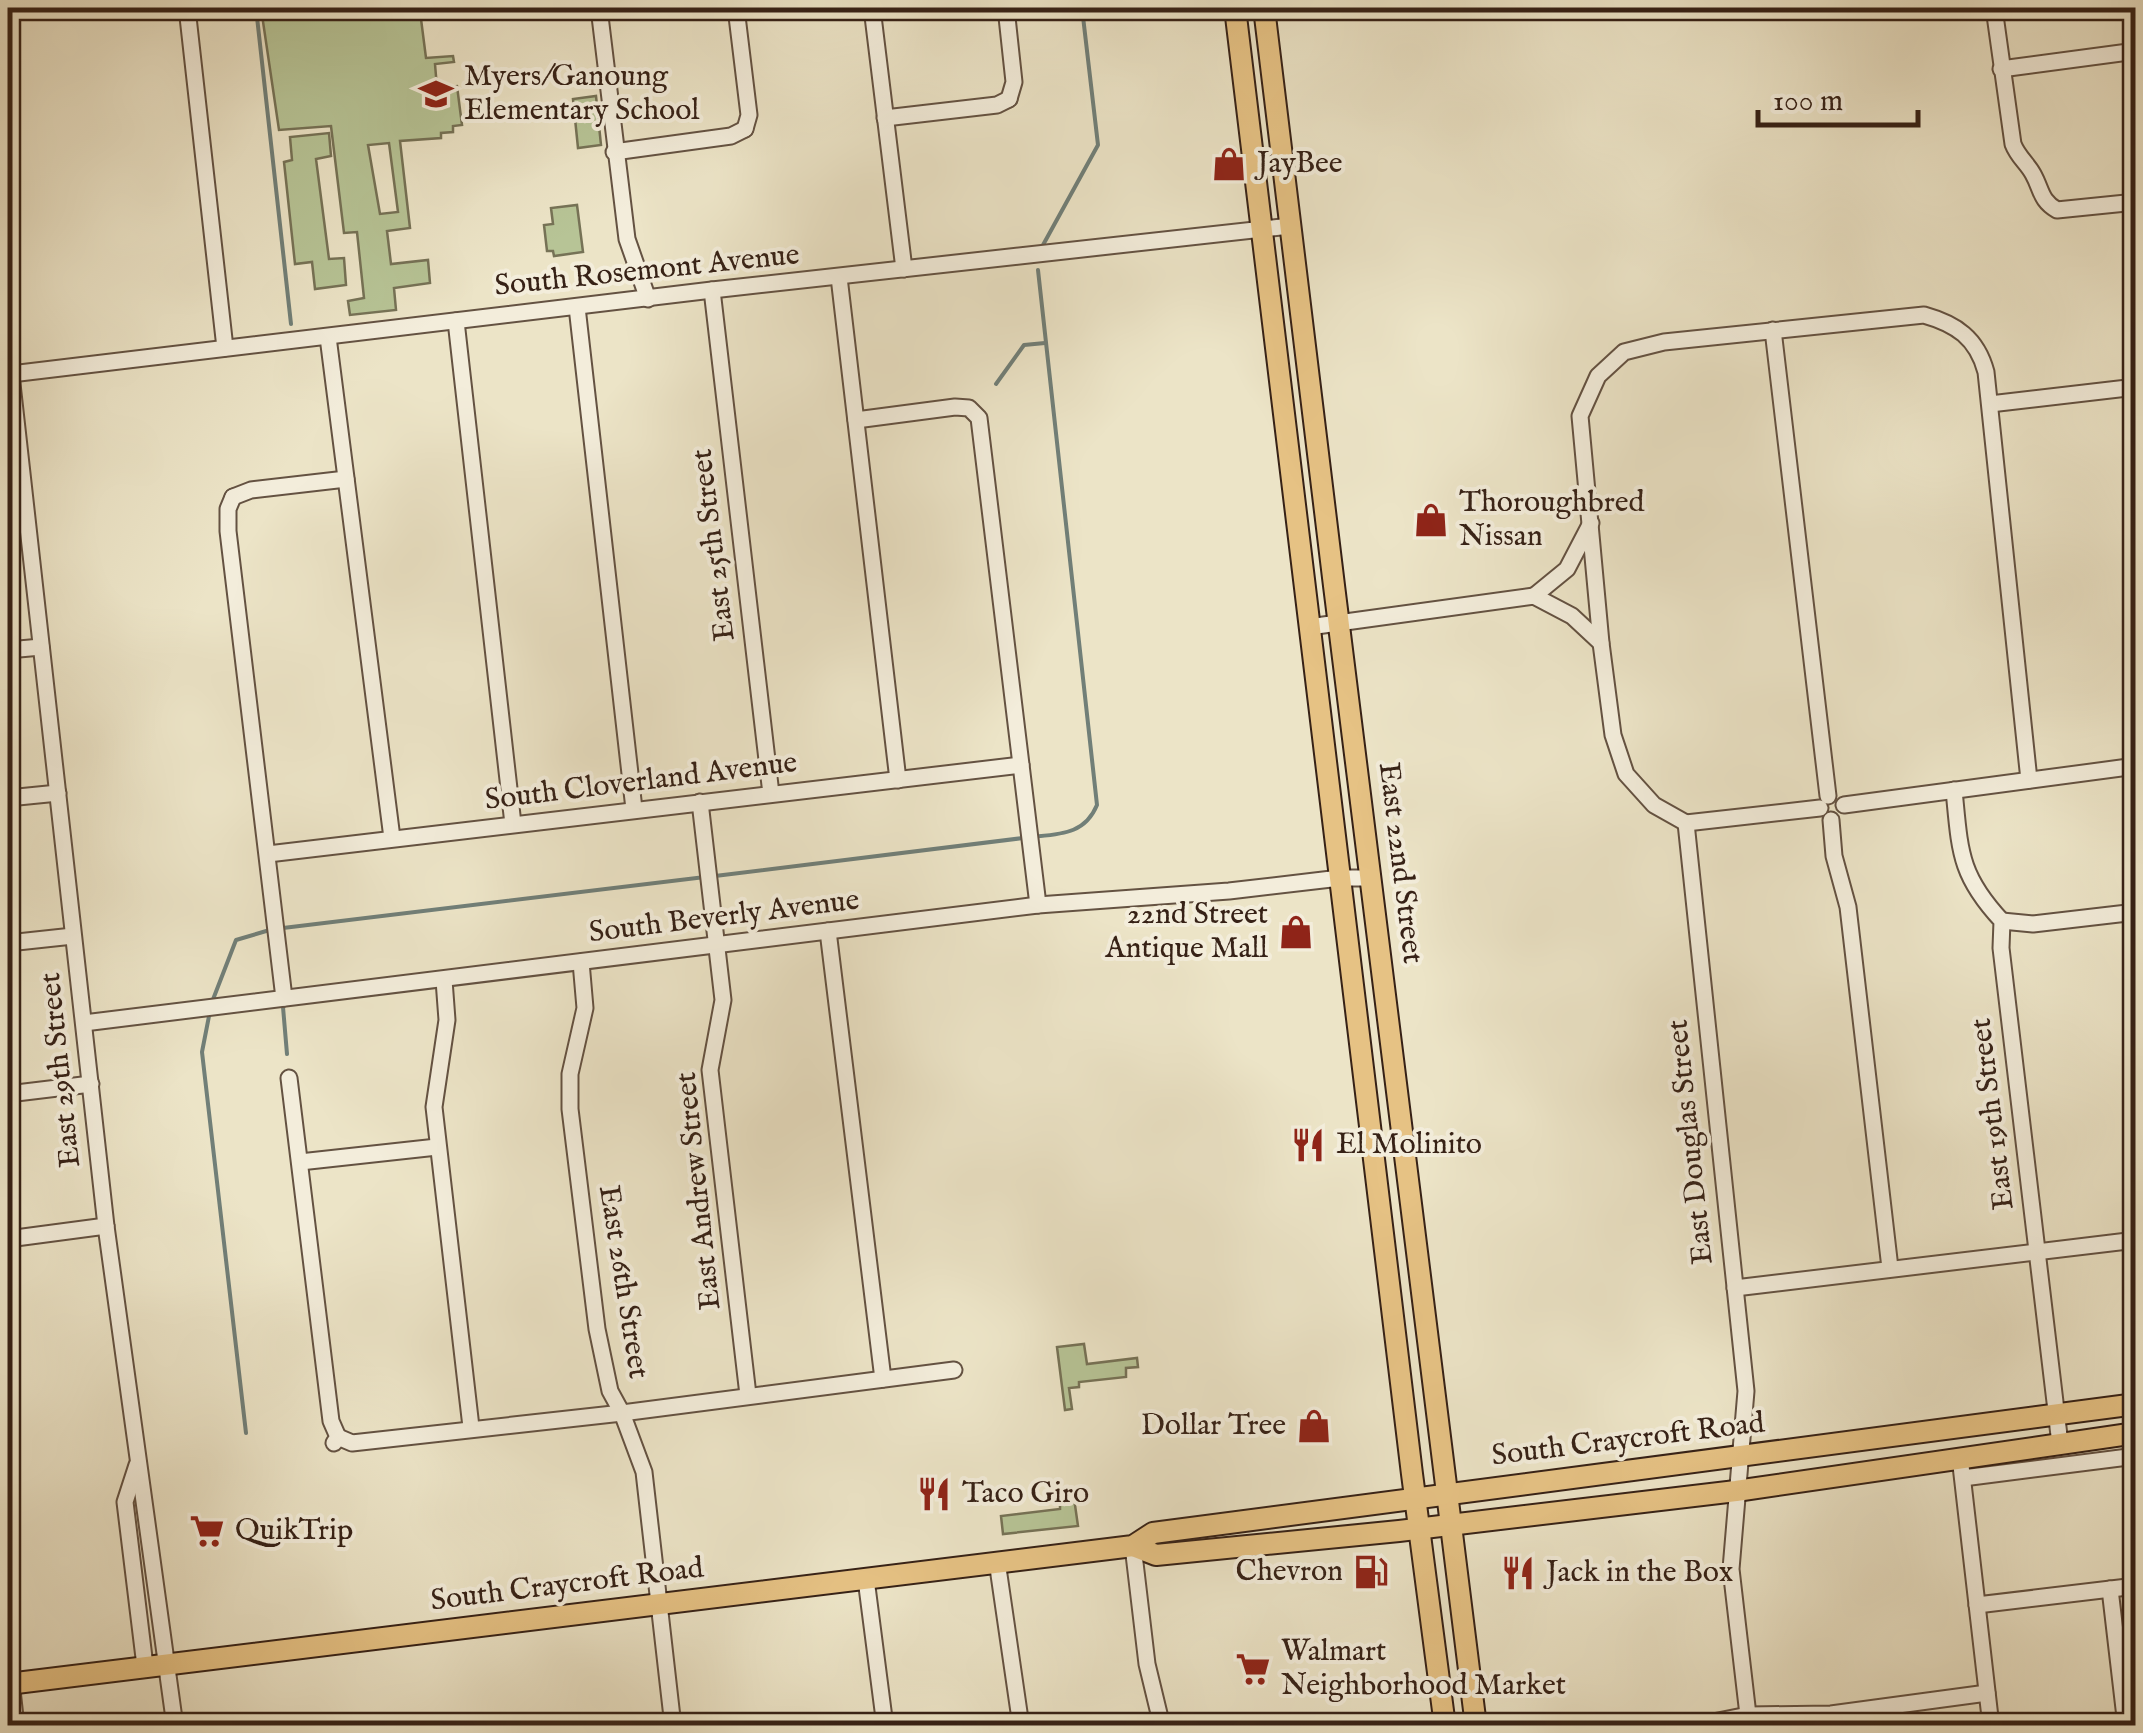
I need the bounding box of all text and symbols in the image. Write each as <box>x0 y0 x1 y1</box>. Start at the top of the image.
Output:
place label: Myers/Ganoung Elementary School <box>464 58 700 130</box>
scale bar <box>1758 65 1918 127</box>
school or university icon: Myers/Ganoung Elementary School <box>417 75 455 113</box>
text: 100 m <box>1773 83 1843 121</box>
shop icon: JayBee <box>1210 145 1248 183</box>
place label: JayBee <box>1254 145 1343 183</box>
street label: South Rosemont Avenue <box>493 236 801 306</box>
street label: East 25th Street <box>683 447 745 643</box>
place label: Thoroughbred Nissan <box>1459 484 1645 556</box>
shop icon: Thoroughbred Nissan <box>1412 501 1450 539</box>
street label: South Cloverland Avenue <box>483 744 799 820</box>
street label: East 22nd Street <box>1369 760 1431 966</box>
street label: South Beverly Avenue <box>587 882 861 952</box>
place label: 22nd Street Antique Mall <box>1104 896 1269 968</box>
shop icon: 22nd Street Antique Mall <box>1277 913 1315 951</box>
street label: East 29th Street <box>32 971 90 1169</box>
street label: East 19th Street <box>1962 1016 2024 1212</box>
street label: East Douglas Street <box>1659 1018 1723 1266</box>
street label: East Andrew Street <box>668 1070 730 1312</box>
restaurant icon: El Molinito <box>1289 1126 1327 1164</box>
place label: El Molinito <box>1336 1126 1482 1164</box>
street label: East 26th Street <box>589 1183 657 1381</box>
street label: South Craycroft Road <box>1489 1404 1768 1476</box>
place label: Dollar Tree <box>1141 1407 1286 1445</box>
shop icon: Dollar Tree <box>1295 1407 1333 1445</box>
restaurant icon: Taco Giro <box>915 1475 953 1513</box>
place label: Taco Giro <box>962 1475 1089 1513</box>
supermarket icon: QuikTrip <box>188 1512 226 1550</box>
place label: QuikTrip <box>235 1512 353 1550</box>
street label: South Craycroft Road <box>428 1549 707 1621</box>
place label: Chevron <box>1236 1553 1343 1591</box>
fuel station icon: Chevron <box>1352 1553 1390 1591</box>
restaurant icon: Jack in the Box <box>1499 1554 1537 1592</box>
place label: Jack in the Box <box>1543 1554 1734 1592</box>
place label: Walmart Neighborhood Market <box>1281 1633 1566 1705</box>
supermarket icon: Walmart Neighborhood Market <box>1234 1650 1272 1688</box>

